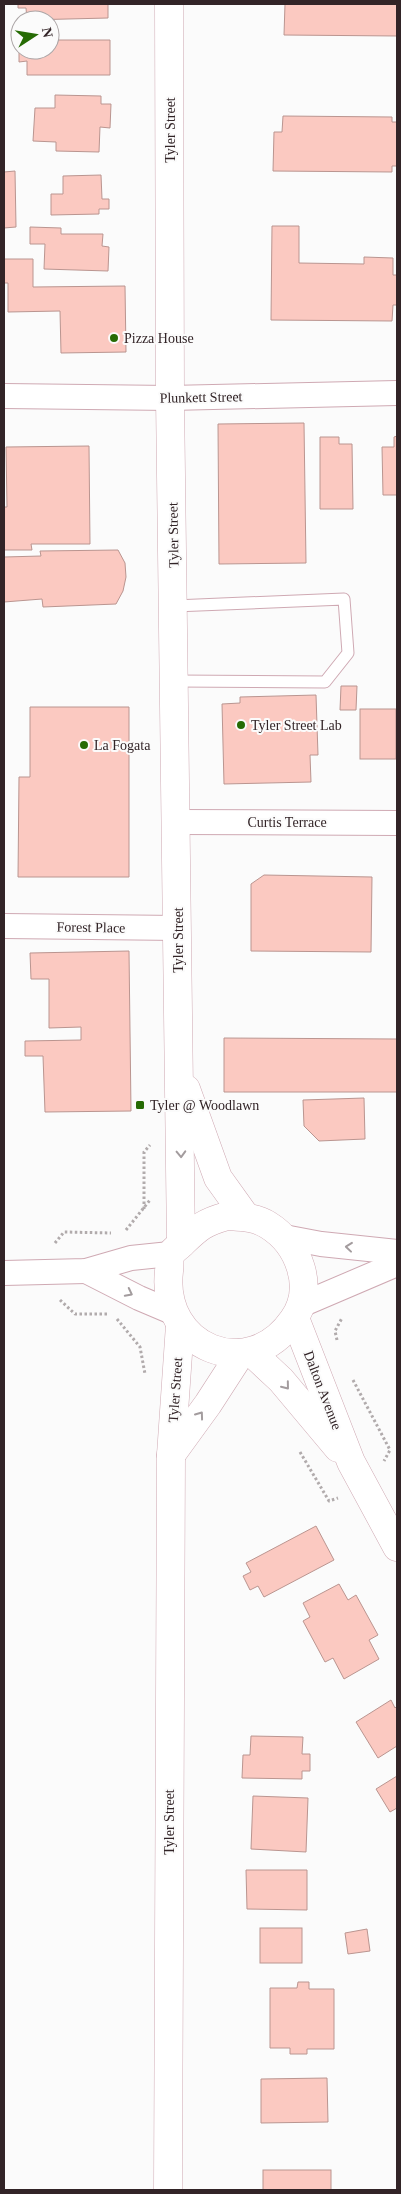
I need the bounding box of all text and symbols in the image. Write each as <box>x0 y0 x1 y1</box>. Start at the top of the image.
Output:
north arrow <box>10 10 60 60</box>
text: N <box>39 26 56 39</box>
street label: Tyler Street <box>163 97 178 163</box>
place label: Pizza House <box>124 331 194 346</box>
marker: Pizza House <box>108 332 120 344</box>
street label: Plunkett Street <box>159 389 243 406</box>
street label: Tyler Street <box>165 502 182 568</box>
place label: Tyler Street Lab <box>251 718 342 733</box>
marker: Tyler Street Lab <box>235 719 247 731</box>
place label: La Fogata <box>94 738 151 753</box>
marker: La Fogata <box>78 739 90 751</box>
street label: Curtis Terrace <box>247 815 327 830</box>
street label: Tyler Street <box>171 907 186 973</box>
street label: Forest Place <box>56 919 126 936</box>
place label: Tyler @ Woodlawn <box>150 1098 259 1113</box>
marker: Tyler @ Woodlawn <box>134 1099 146 1111</box>
one-way arrow <box>175 1150 186 1158</box>
one-way arrow <box>344 1241 352 1252</box>
one-way arrow <box>123 1287 132 1297</box>
street label: Dalton Avenue <box>301 1349 344 1432</box>
street label: Tyler Street <box>166 1357 185 1423</box>
one-way arrow <box>280 1380 288 1389</box>
one-way arrow <box>194 1411 203 1421</box>
street label: Tyler Street <box>162 1789 177 1855</box>

